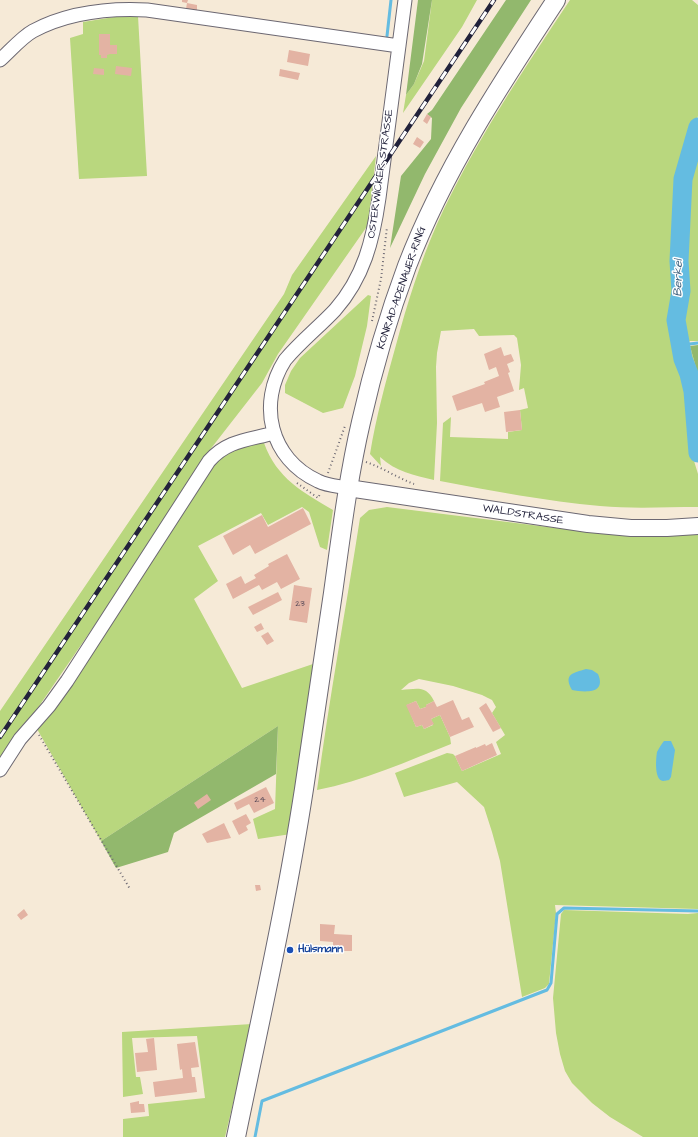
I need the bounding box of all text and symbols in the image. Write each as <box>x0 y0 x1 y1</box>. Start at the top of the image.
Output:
street label: OSTERWICKER STRASSE <box>365 109 397 239</box>
street label: KONRAD-ADENAUER-RING <box>375 225 429 351</box>
water label: Berkel <box>671 259 687 297</box>
street label: WALDSTRASSE <box>482 502 564 528</box>
house number: 23 <box>295 599 305 609</box>
house number: 24 <box>254 795 266 805</box>
place label: Hülsmann <box>298 943 343 957</box>
marker: Hülsmann <box>285 945 295 955</box>

